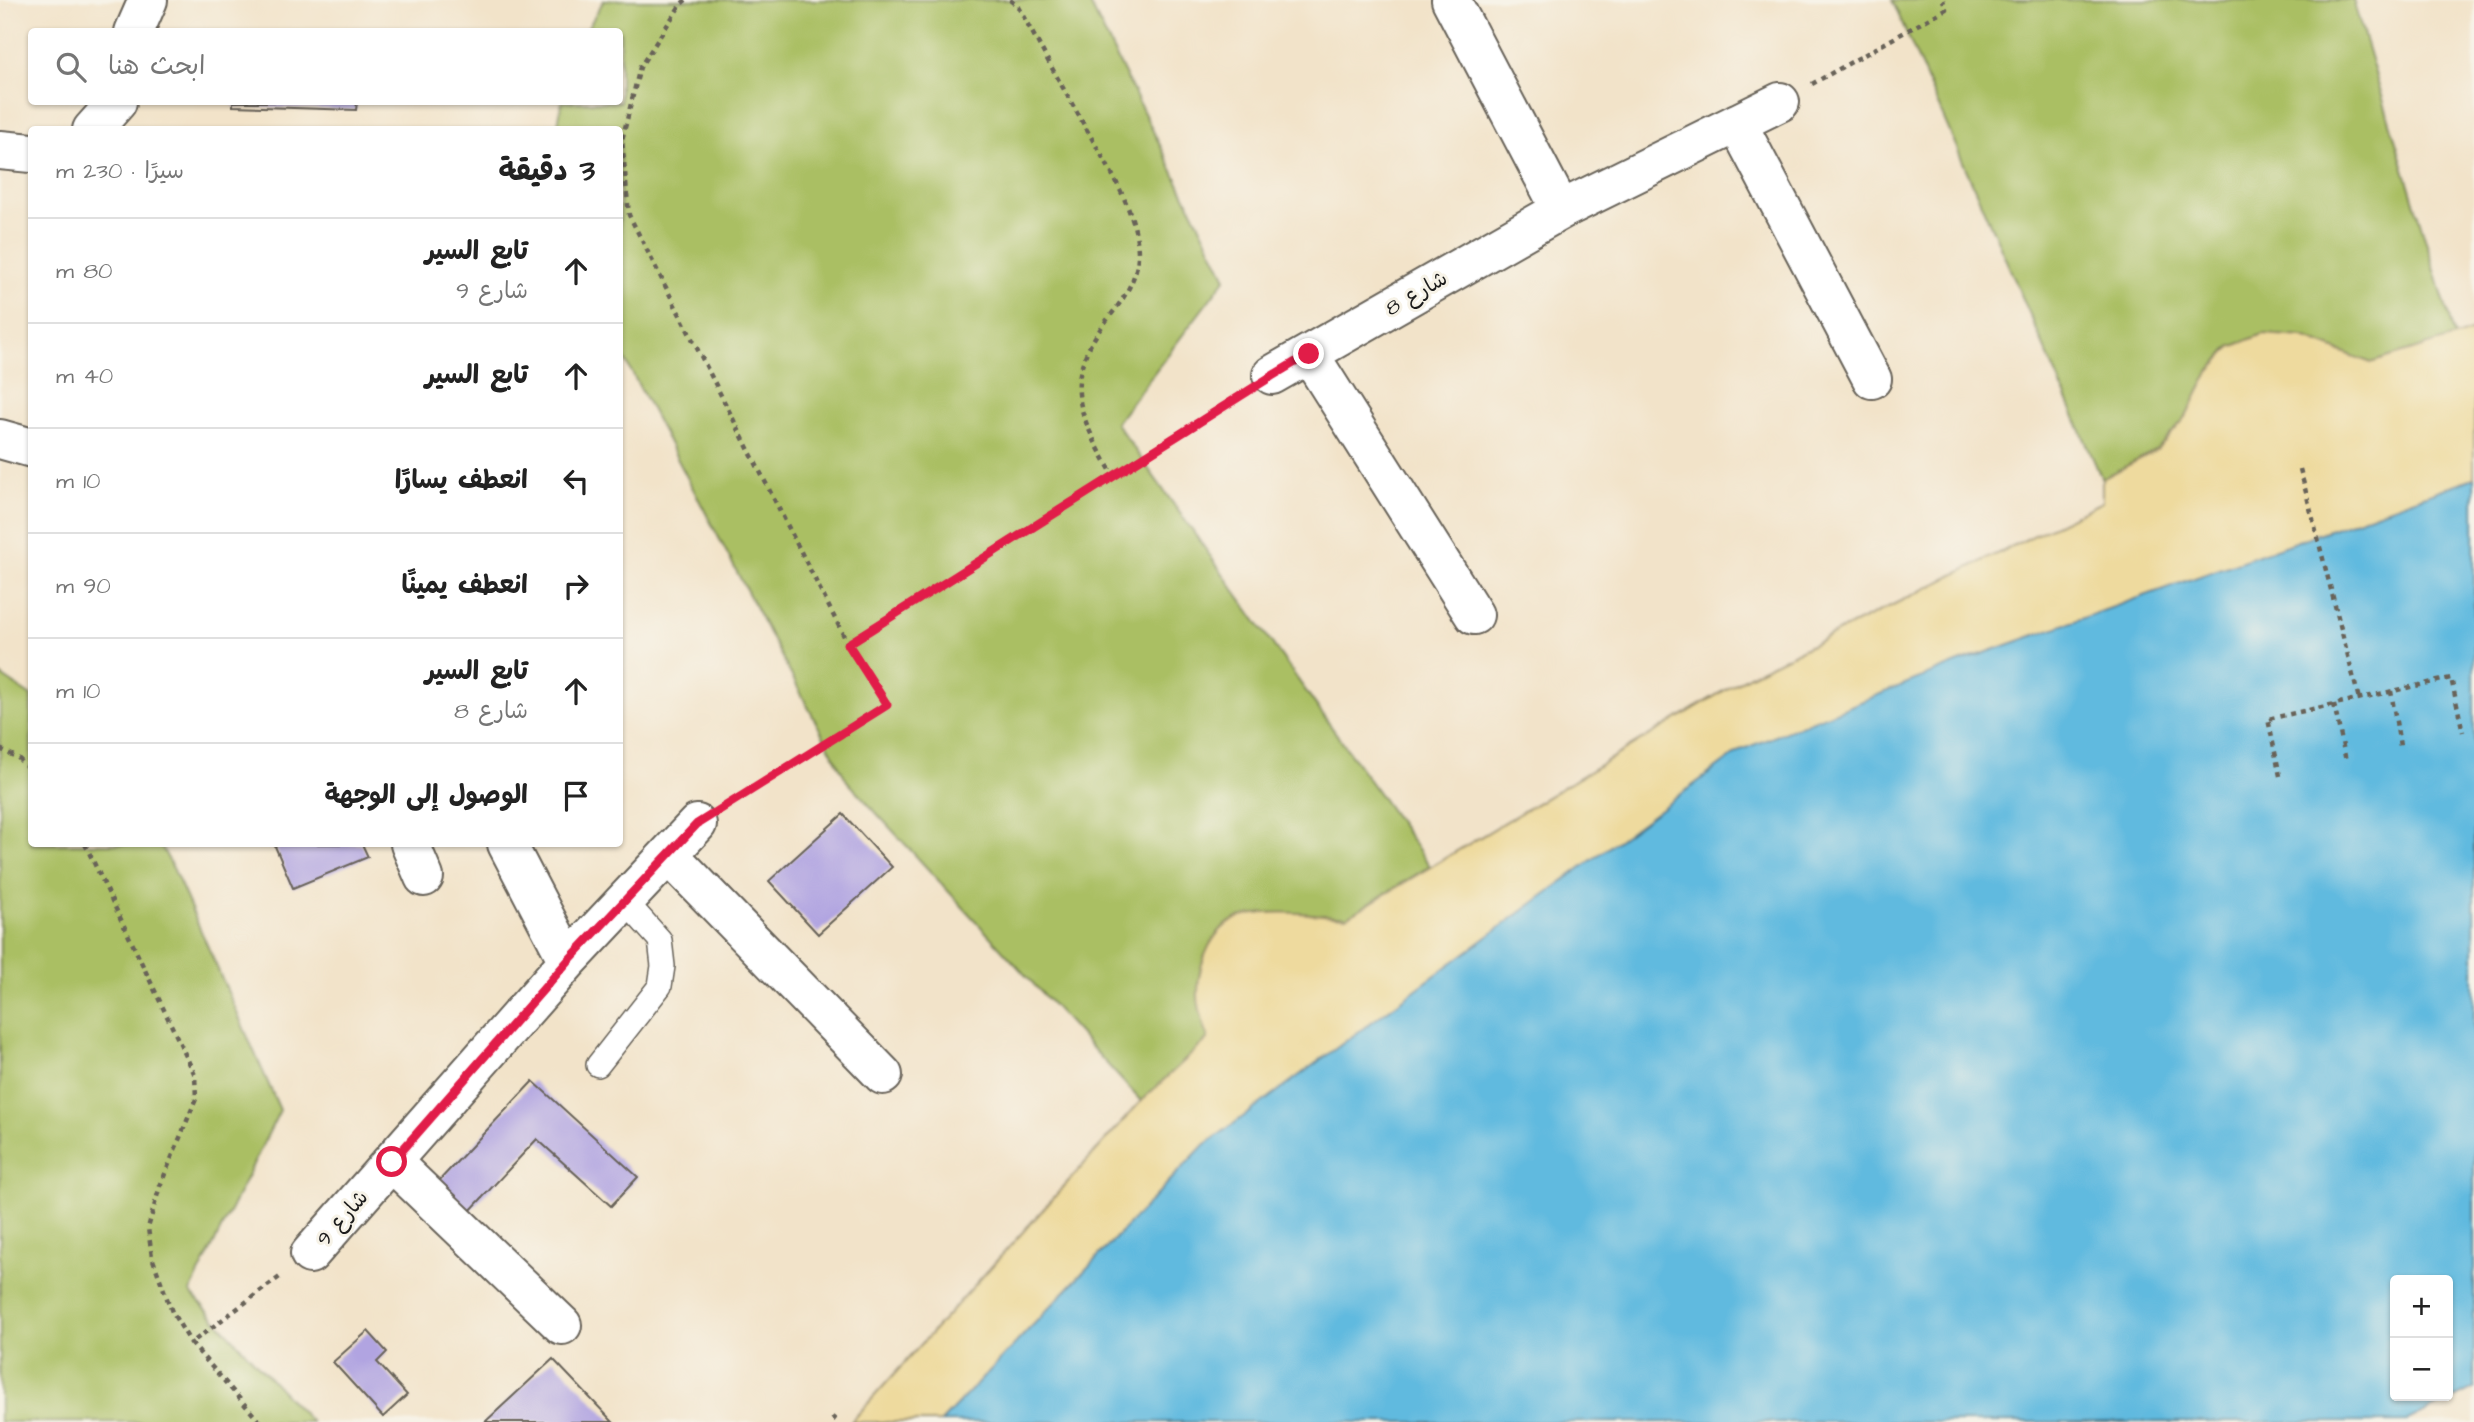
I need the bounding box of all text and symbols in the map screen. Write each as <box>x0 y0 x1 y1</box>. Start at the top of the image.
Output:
search box <box>28 28 623 105</box>
icon: search <box>52 48 90 86</box>
text: ابحث هنا <box>108 48 205 84</box>
text: 3 دقيقة <box>499 150 595 192</box>
text: سيرًا · 230 m <box>56 155 184 187</box>
text: تابع السير <box>425 233 528 269</box>
icon: ahead <box>557 252 595 290</box>
text: 80 m <box>56 255 113 287</box>
street label: شارع 8 <box>1380 264 1453 323</box>
text: شارع 9 <box>456 275 528 307</box>
route end <box>1293 338 1324 369</box>
text: تابع السير <box>425 357 528 393</box>
icon: ahead <box>557 357 595 395</box>
text: 40 m <box>56 360 113 392</box>
text: انعطف يسارًا <box>395 462 528 498</box>
icon: left <box>557 462 595 500</box>
text: 10 m <box>56 465 101 497</box>
text: انعطف يمينًا <box>401 567 528 603</box>
icon: right <box>557 567 595 605</box>
text: 90 m <box>56 570 111 602</box>
text: تابع السير <box>425 653 528 689</box>
icon: ahead <box>557 672 595 710</box>
text: 10 m <box>56 675 101 707</box>
text: شارع 8 <box>454 695 528 727</box>
text: الوصول إلى الوجهة <box>324 777 528 813</box>
icon: arrive <box>557 777 595 815</box>
route start <box>376 1146 407 1177</box>
street label: شارع 9 <box>310 1184 375 1253</box>
map controls <box>2390 1275 2453 1401</box>
button: + <box>2390 1275 2453 1338</box>
button: − <box>2390 1338 2453 1401</box>

